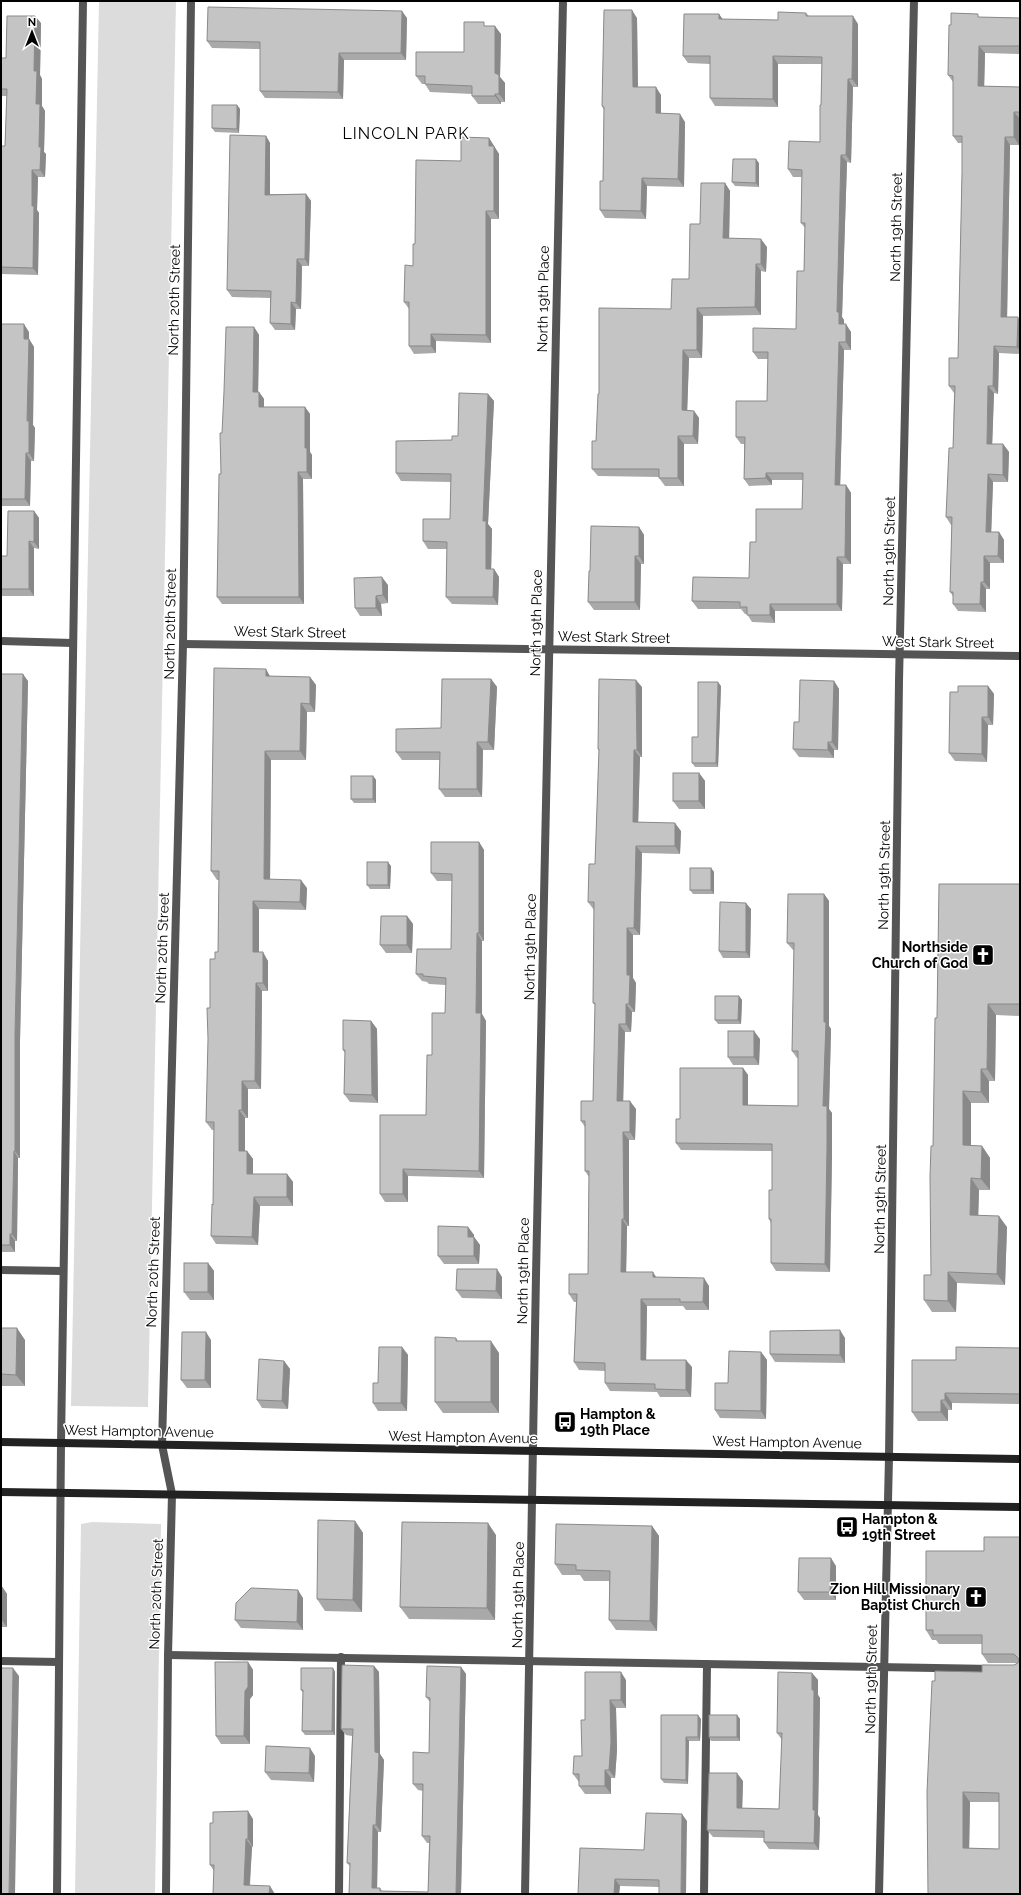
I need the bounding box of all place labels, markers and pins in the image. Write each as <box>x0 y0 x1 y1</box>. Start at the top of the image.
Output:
place label: Northside Church of God <box>872 939 969 971</box>
church icon: Northside Church of God <box>970 942 996 968</box>
place label: Hampton & 19th Place <box>580 1406 656 1438</box>
bus stop icon: Hampton & 19th Place <box>552 1409 578 1435</box>
place label: Hampton & 19th Street <box>862 1511 938 1543</box>
bus stop icon: Hampton & 19th Street <box>834 1514 860 1540</box>
place label: Zion Hill Missionary Baptist Church <box>830 1581 960 1613</box>
church icon: Zion Hill Missionary Baptist Church <box>963 1584 989 1610</box>

